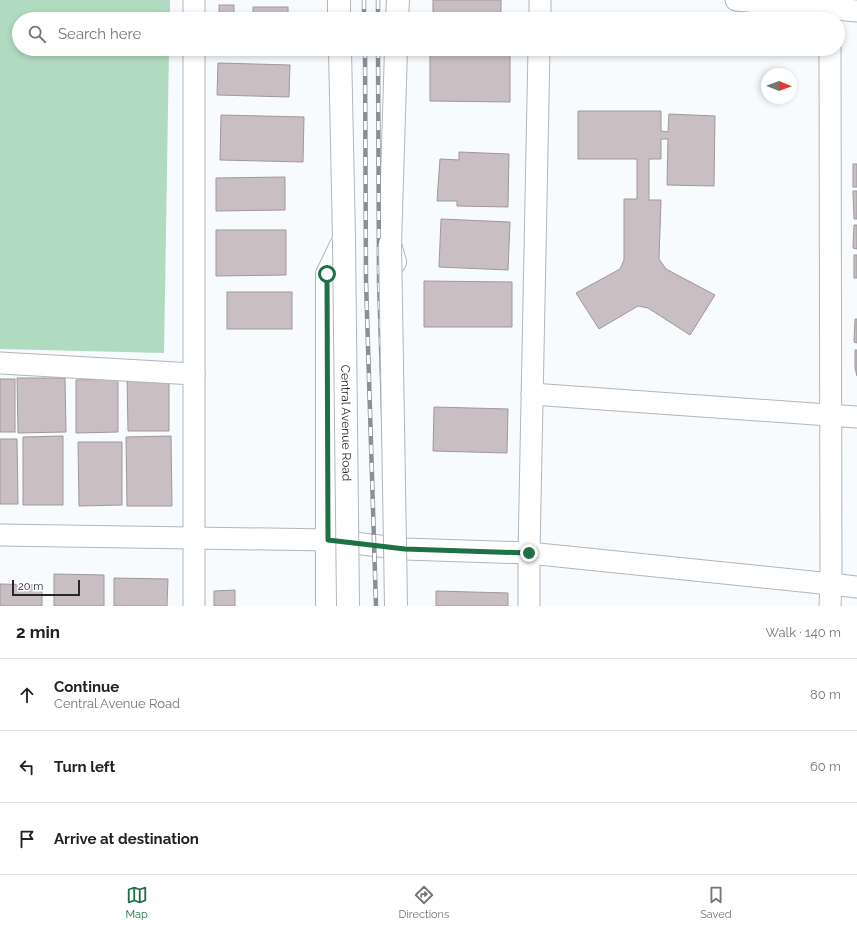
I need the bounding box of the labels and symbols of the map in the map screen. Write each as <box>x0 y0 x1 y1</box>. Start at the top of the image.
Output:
north arrow <box>761 68 797 104</box>
route start <box>318 265 336 283</box>
street label: Central Avenue Road <box>338 365 354 481</box>
route end <box>520 544 538 562</box>
scale bar <box>12 578 80 597</box>

